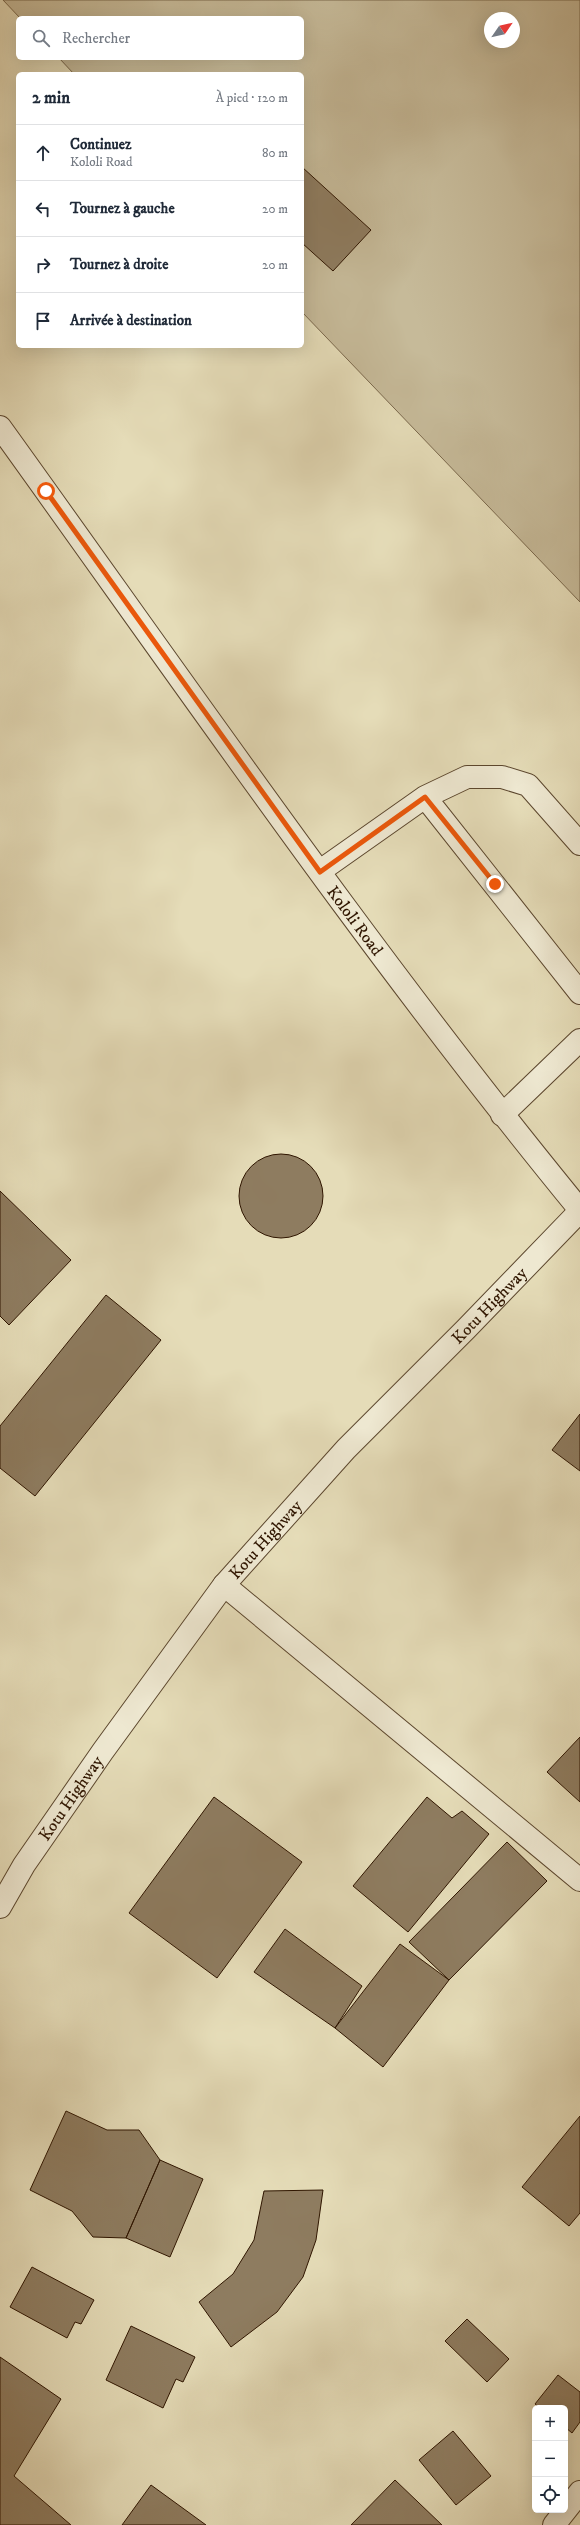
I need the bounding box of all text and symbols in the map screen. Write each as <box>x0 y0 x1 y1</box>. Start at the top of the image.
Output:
north arrow <box>484 12 520 48</box>
search box <box>16 16 304 60</box>
icon: search <box>30 27 52 49</box>
text: Rechercher <box>62 29 130 48</box>
text: 2 min <box>32 87 70 109</box>
text: À pied · 120 m <box>216 90 288 106</box>
text: Continuez <box>70 135 131 154</box>
icon: ahead <box>32 142 54 164</box>
text: 80 m <box>262 145 288 161</box>
text: Kololi Road <box>70 154 132 170</box>
icon: left <box>32 198 54 220</box>
text: Tournez à gauche <box>70 199 175 218</box>
text: 20 m <box>262 201 288 217</box>
icon: right <box>32 254 54 276</box>
text: Tournez à droite <box>70 255 168 274</box>
text: 20 m <box>262 257 288 273</box>
icon: arrive <box>32 310 54 332</box>
text: Arrivée à destination <box>70 311 192 330</box>
route start <box>37 482 55 500</box>
route end <box>486 875 504 893</box>
street label: Kololi Road <box>321 882 388 961</box>
street label: Kotu Highway <box>447 1262 533 1349</box>
street label: Kotu Highway <box>225 1495 308 1584</box>
street label: Kotu Highway <box>34 1751 109 1846</box>
map controls <box>532 2405 568 2513</box>
button: + <box>532 2405 568 2441</box>
button: − <box>532 2441 568 2477</box>
button: locate <box>532 2477 568 2513</box>

